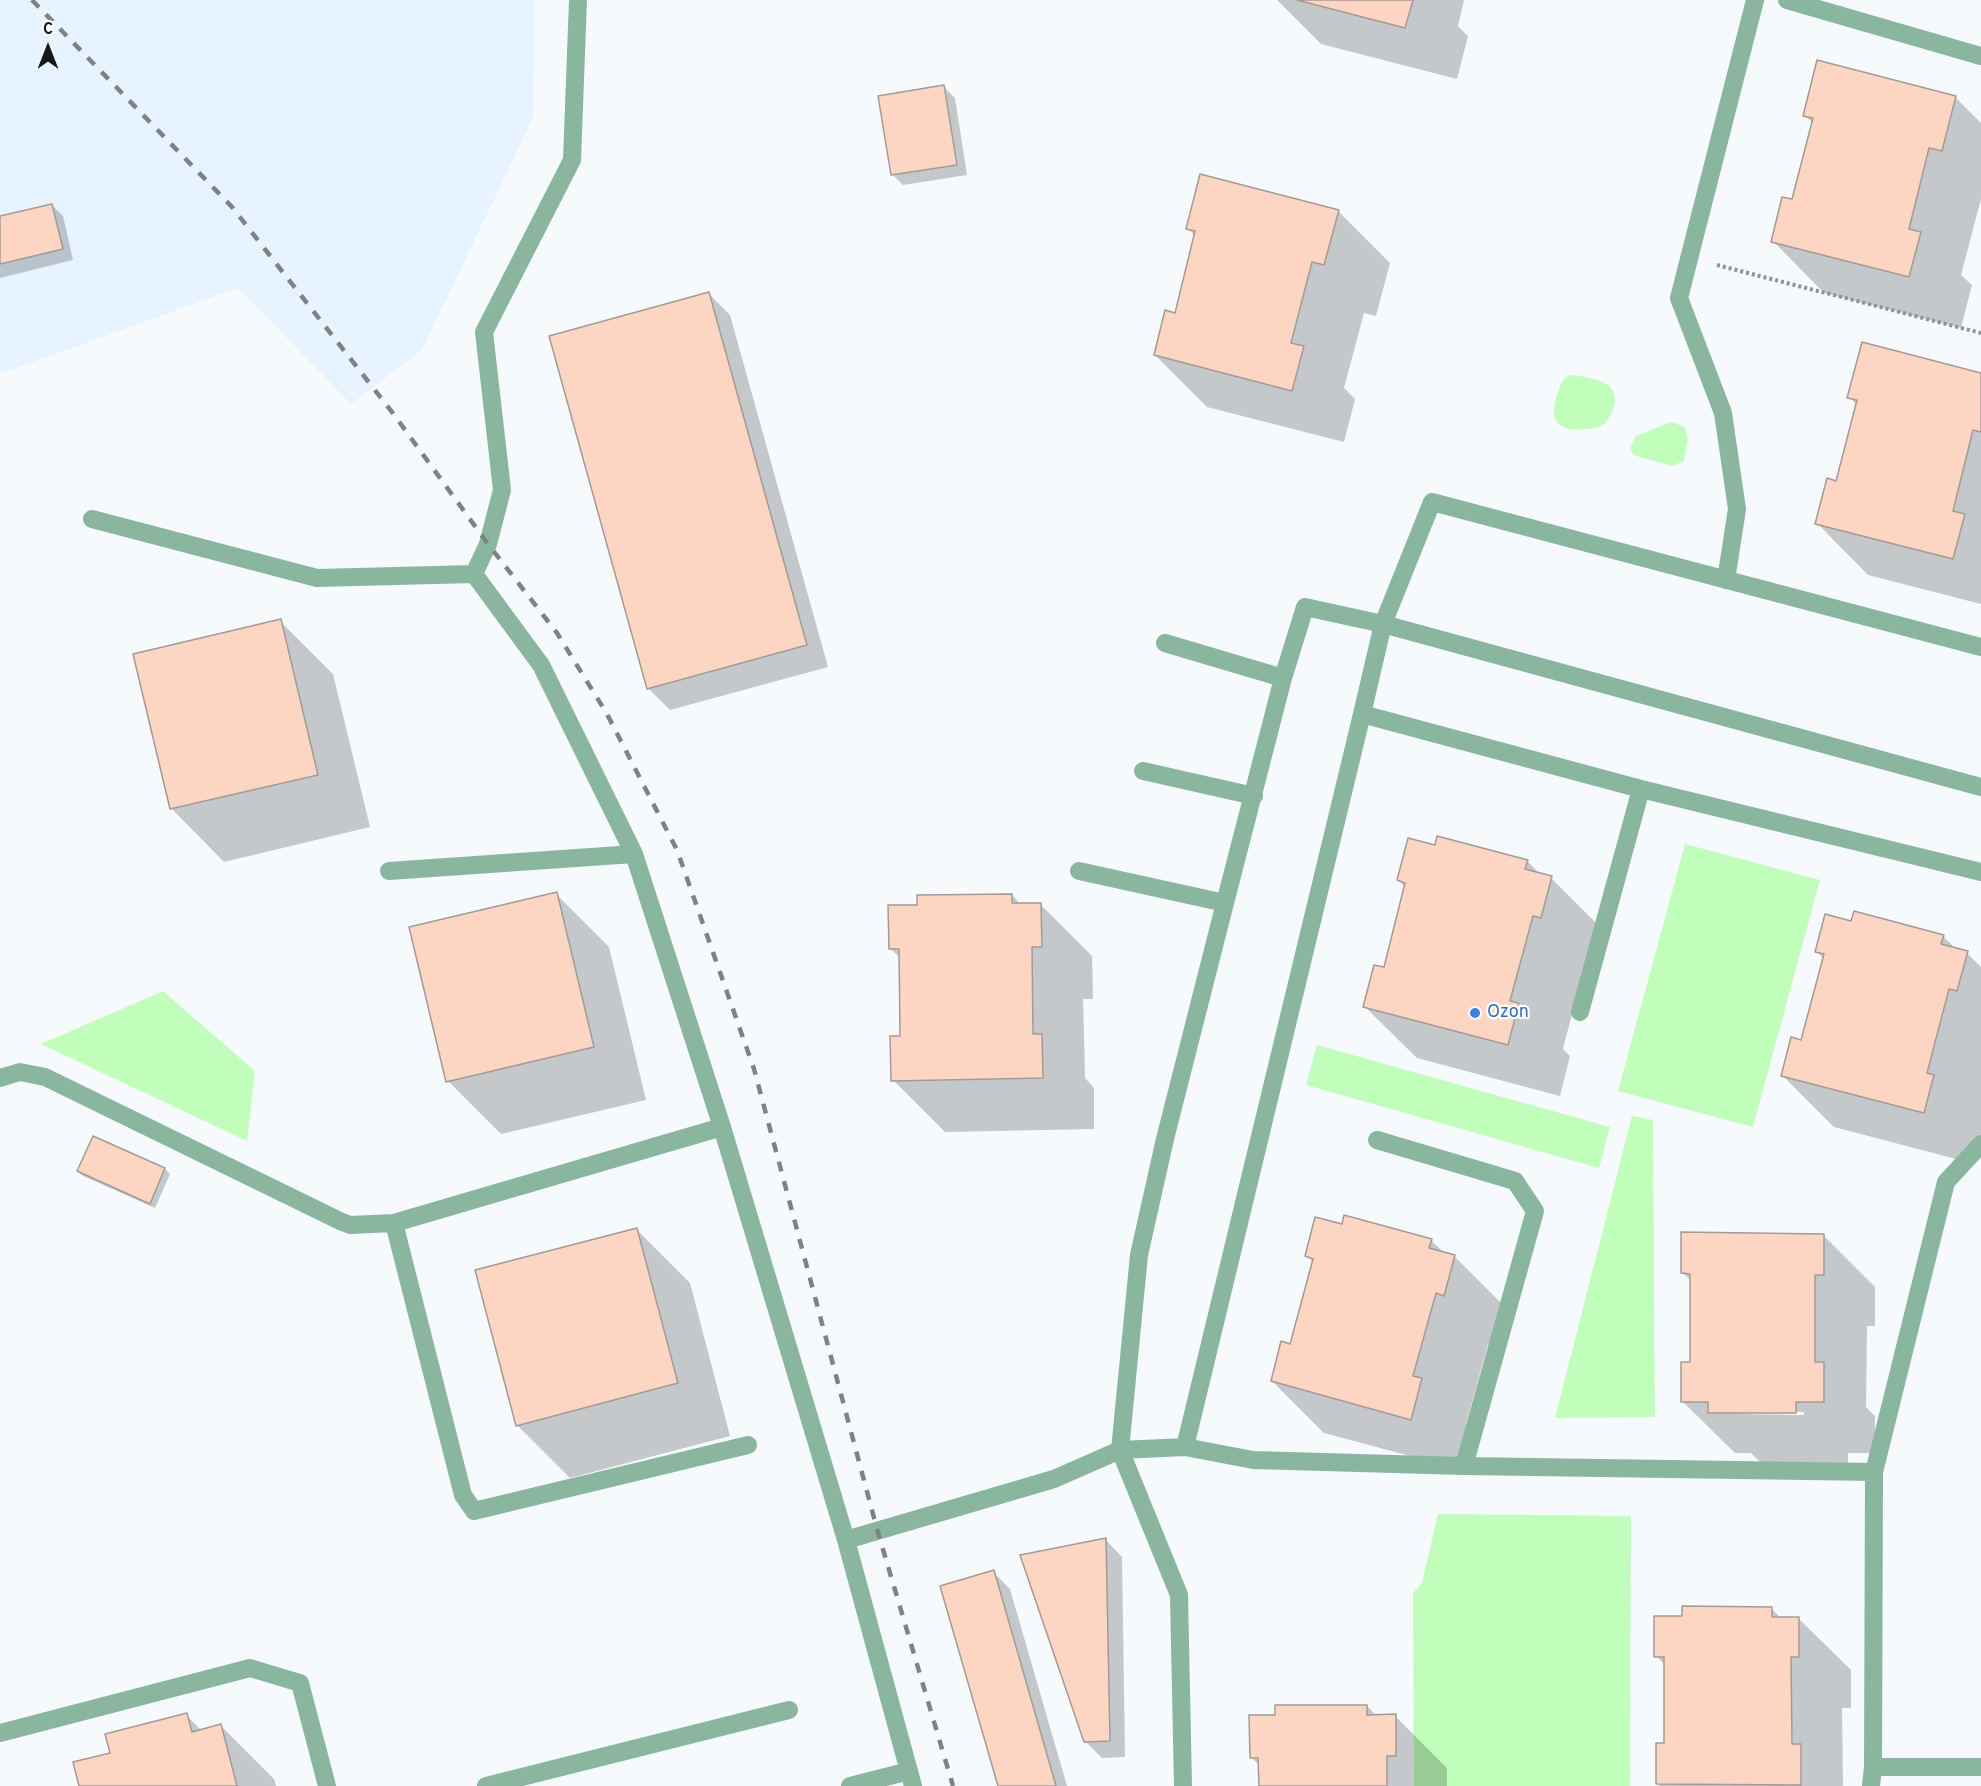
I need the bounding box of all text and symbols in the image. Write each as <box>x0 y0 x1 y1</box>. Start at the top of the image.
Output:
north arrow <box>18 18 78 78</box>
text: С <box>43 20 53 40</box>
place label: Ozon <box>1487 1002 1529 1024</box>
marker: Ozon <box>1468 1006 1482 1020</box>

